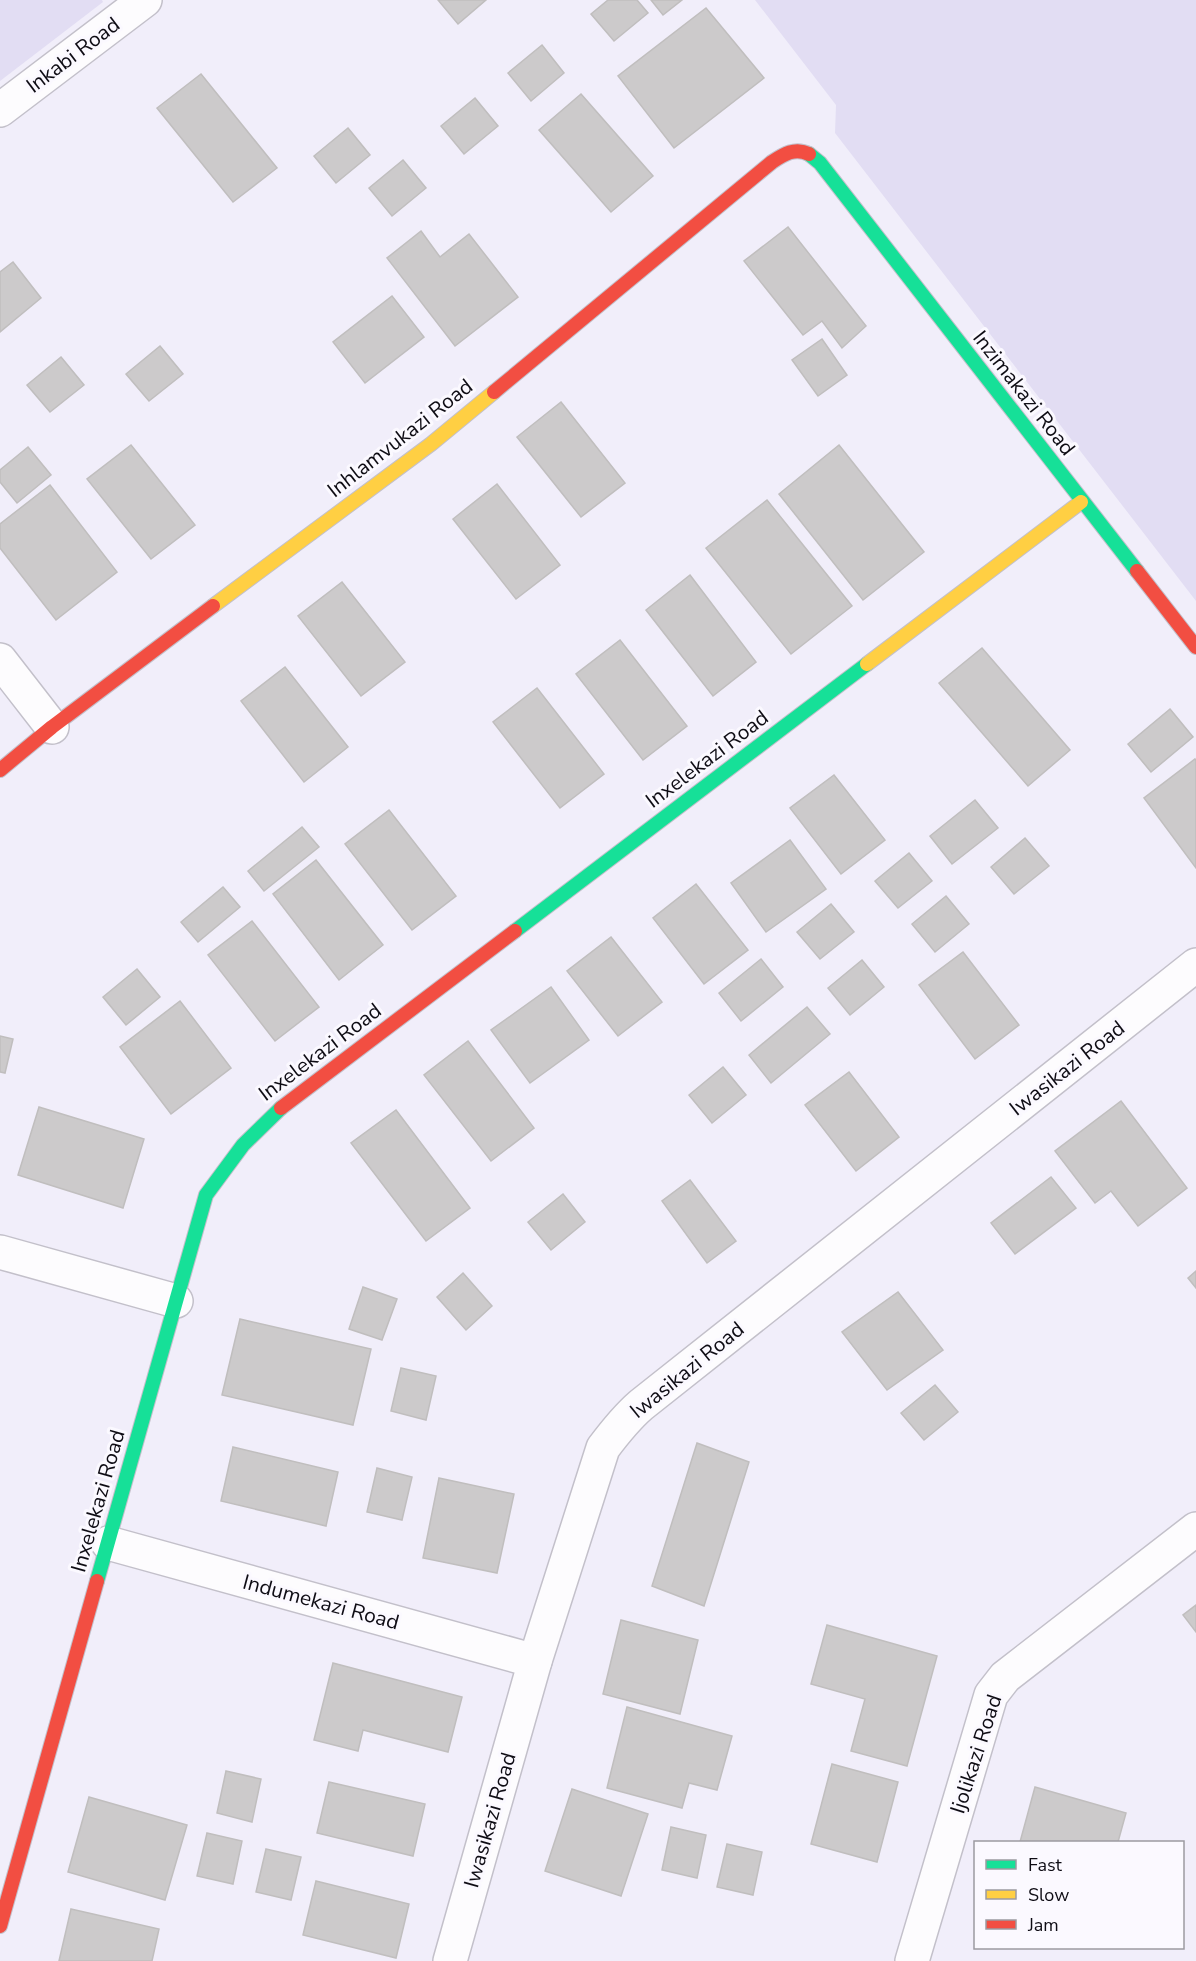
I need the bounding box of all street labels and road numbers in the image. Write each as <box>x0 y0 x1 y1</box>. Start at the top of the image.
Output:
street label: Inkabi Road <box>21 11 125 99</box>
street label: Inzimakazi Road <box>966 325 1082 461</box>
street label: Inhlamvukazi Road <box>321 372 479 504</box>
street label: Inxelekazi Road <box>640 704 774 814</box>
street label: Inxelekazi Road <box>253 997 387 1107</box>
street label: Iwasikazi Road <box>1003 1014 1131 1122</box>
street label: Iwasikazi Road <box>624 1315 750 1425</box>
street label: Inxelekazi Road <box>64 1427 132 1575</box>
street label: Indumekazi Road <box>240 1568 402 1636</box>
street label: Ijolikazi Road <box>944 1691 1008 1817</box>
street label: Iwasikazi Road <box>457 1749 523 1891</box>

